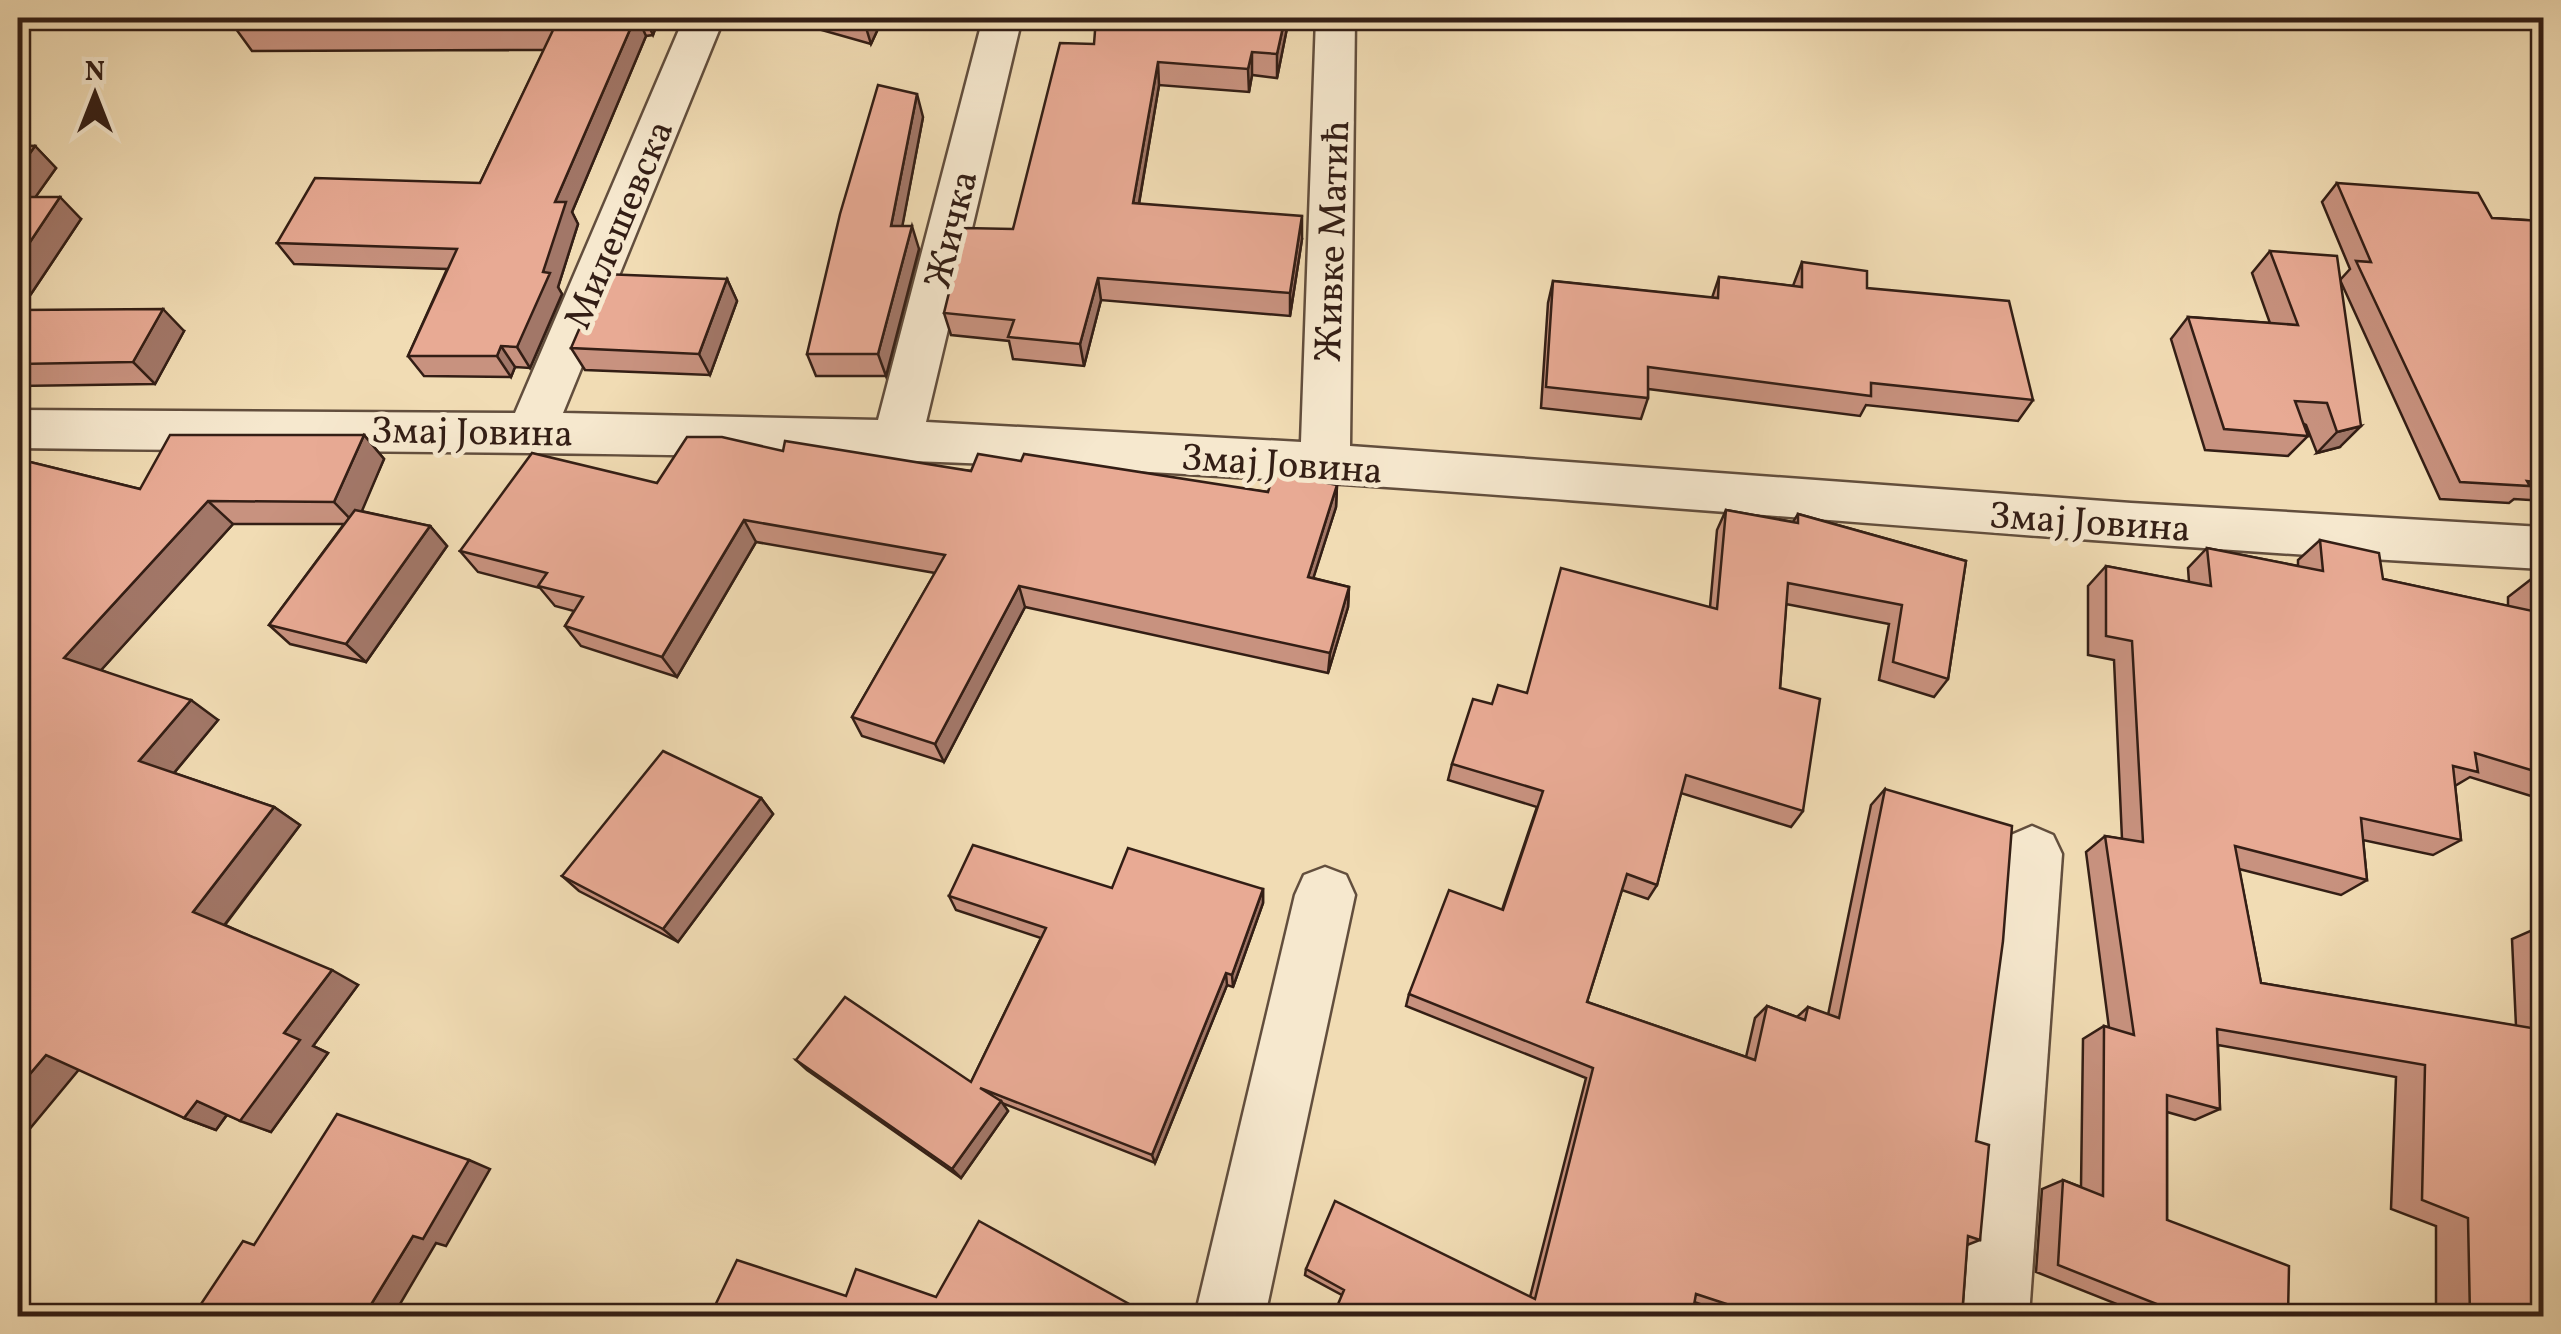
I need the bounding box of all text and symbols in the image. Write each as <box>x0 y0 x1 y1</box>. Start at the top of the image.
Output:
north arrow <box>45 45 145 145</box>
text: N <box>85 53 105 92</box>
street label: Милешевска <box>553 113 689 338</box>
street label: Живке Матић <box>1304 119 1365 363</box>
street label: Жичка <box>913 165 994 294</box>
street label: Змај Јовина <box>370 406 573 463</box>
street label: Змај Јовина <box>1179 433 1384 500</box>
street label: Змај Јовина <box>1987 491 2192 558</box>

